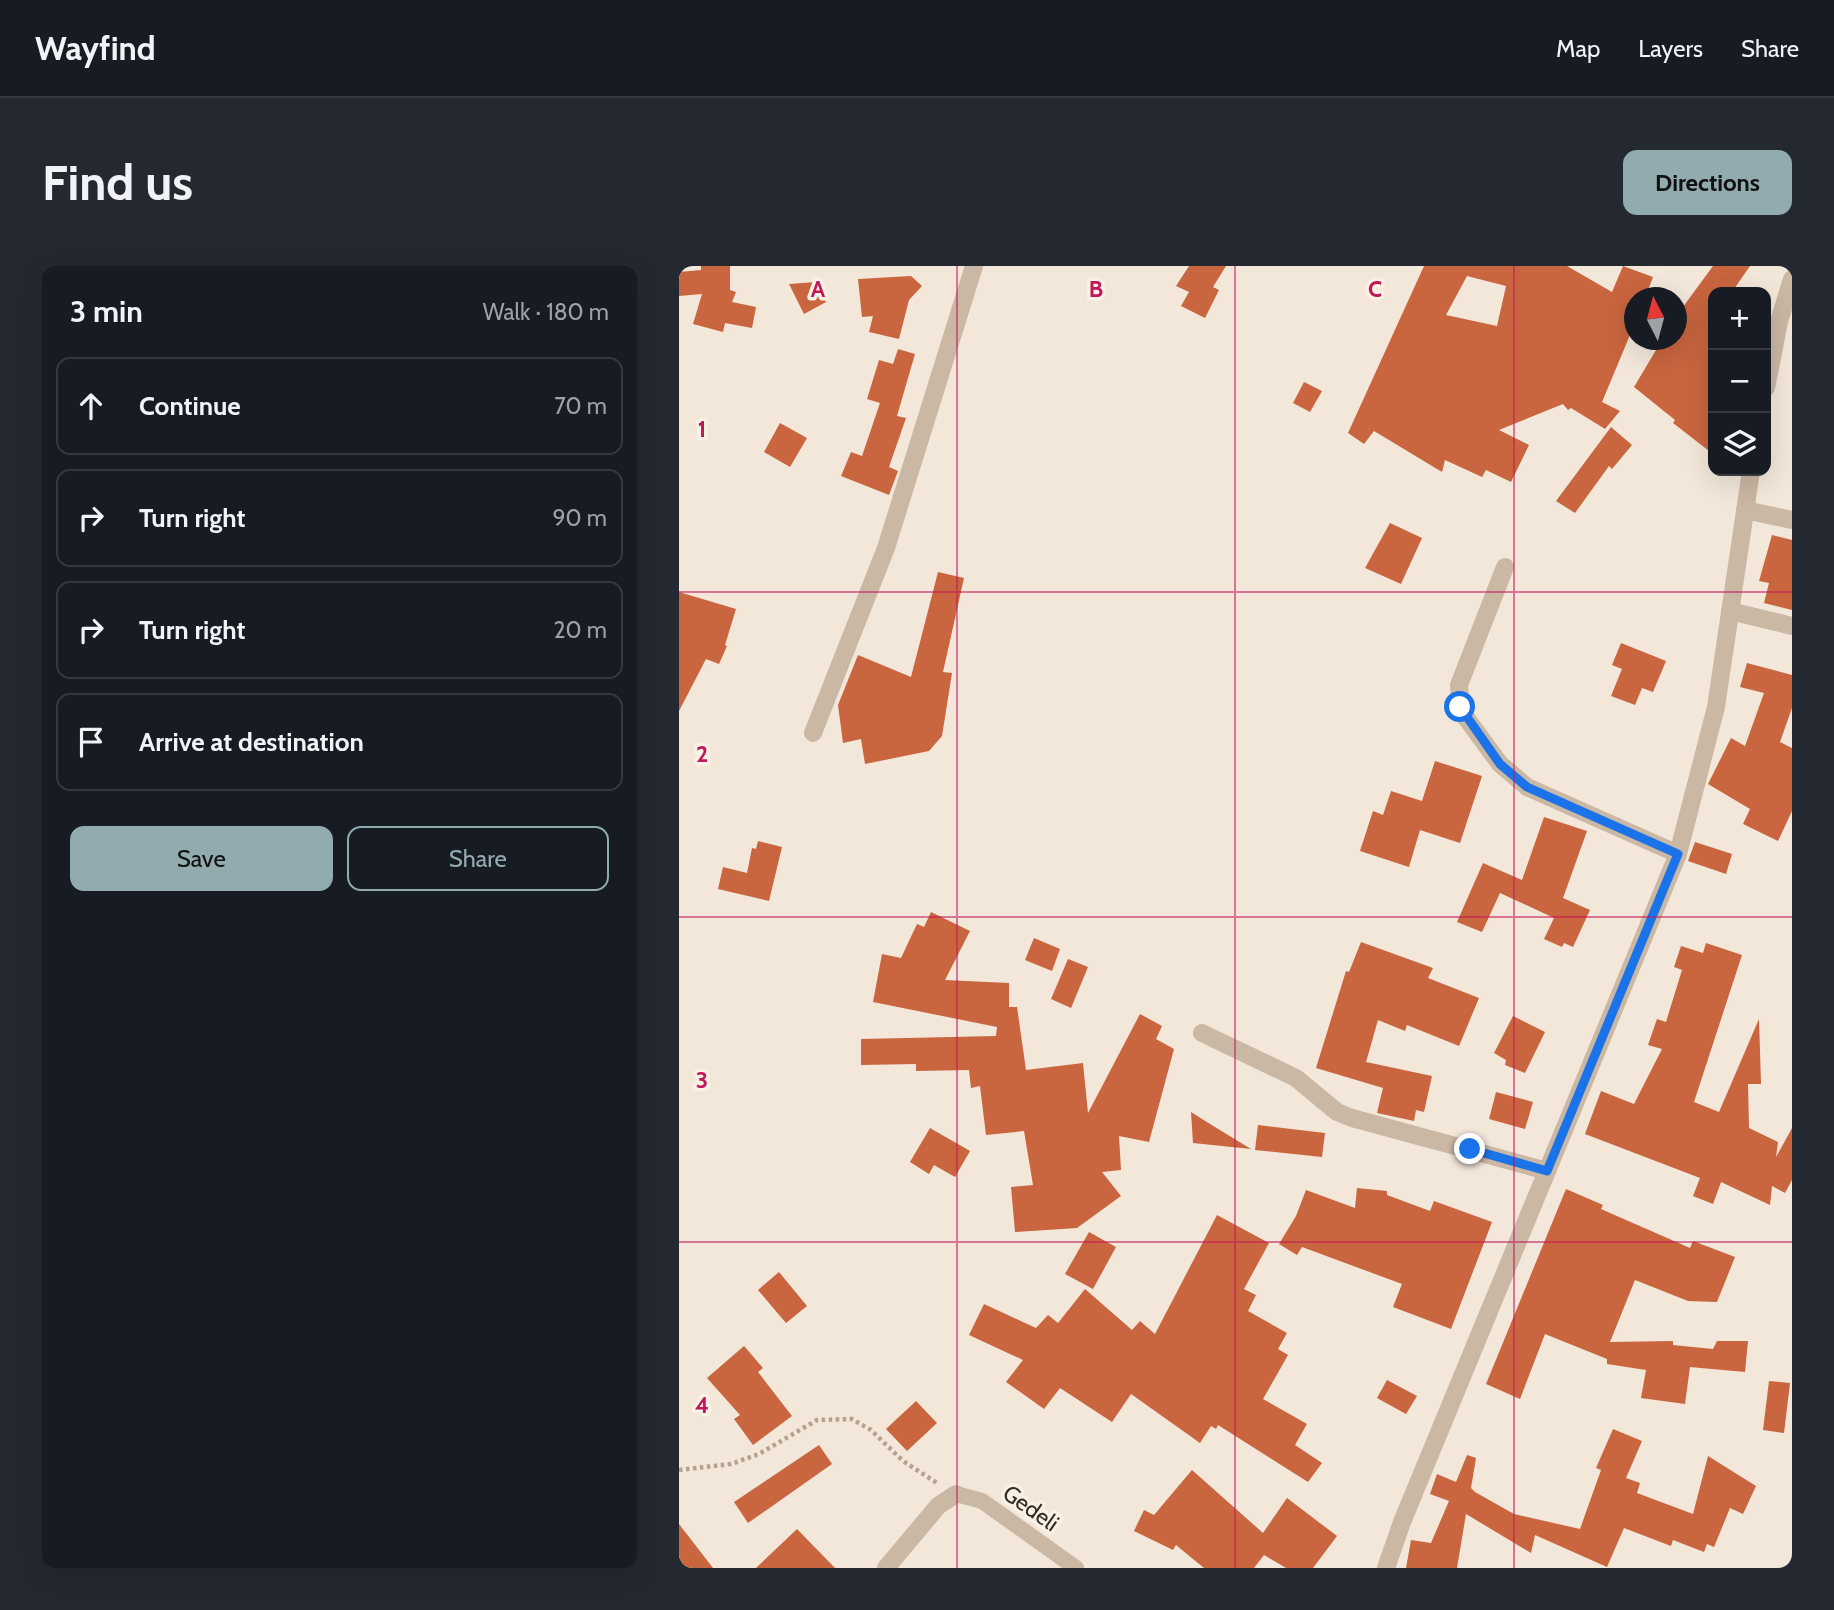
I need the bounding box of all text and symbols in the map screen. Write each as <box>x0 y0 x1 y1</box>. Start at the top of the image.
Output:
text: Wayfind <box>35 28 156 68</box>
text: Map <box>1556 34 1600 63</box>
text: Layers <box>1638 34 1703 63</box>
text: Share <box>1741 34 1799 63</box>
button: Directions <box>1623 150 1792 215</box>
text: Find us <box>42 153 193 212</box>
text: A <box>811 275 826 303</box>
text: B <box>1089 275 1103 303</box>
text: C <box>1368 275 1382 303</box>
north arrow <box>1624 287 1687 350</box>
map controls <box>1708 287 1771 476</box>
button: + <box>1708 287 1771 350</box>
text: 3 min <box>70 293 143 330</box>
text: Walk · 180 m <box>483 298 609 326</box>
button: − <box>1708 350 1771 413</box>
icon: ahead <box>72 387 110 425</box>
text: Continue <box>139 390 241 422</box>
text: 70 m <box>554 392 607 420</box>
button: layers <box>1708 413 1771 476</box>
text: 1 <box>698 415 706 443</box>
icon: right <box>72 499 110 537</box>
text: Turn right <box>139 502 245 534</box>
text: 90 m <box>553 504 607 532</box>
icon: right <box>72 611 110 649</box>
text: Turn right <box>139 614 245 646</box>
text: 20 m <box>554 616 607 644</box>
route start <box>1444 691 1475 722</box>
icon: arrive <box>72 723 110 761</box>
text: Arrive at destination <box>139 726 364 758</box>
text: 2 <box>696 740 708 768</box>
button: Save <box>70 826 333 891</box>
button: Share <box>347 826 609 891</box>
text: 3 <box>696 1066 708 1094</box>
route end <box>1454 1133 1485 1164</box>
text: 4 <box>695 1391 709 1419</box>
street label: Gedeli <box>998 1479 1064 1537</box>

